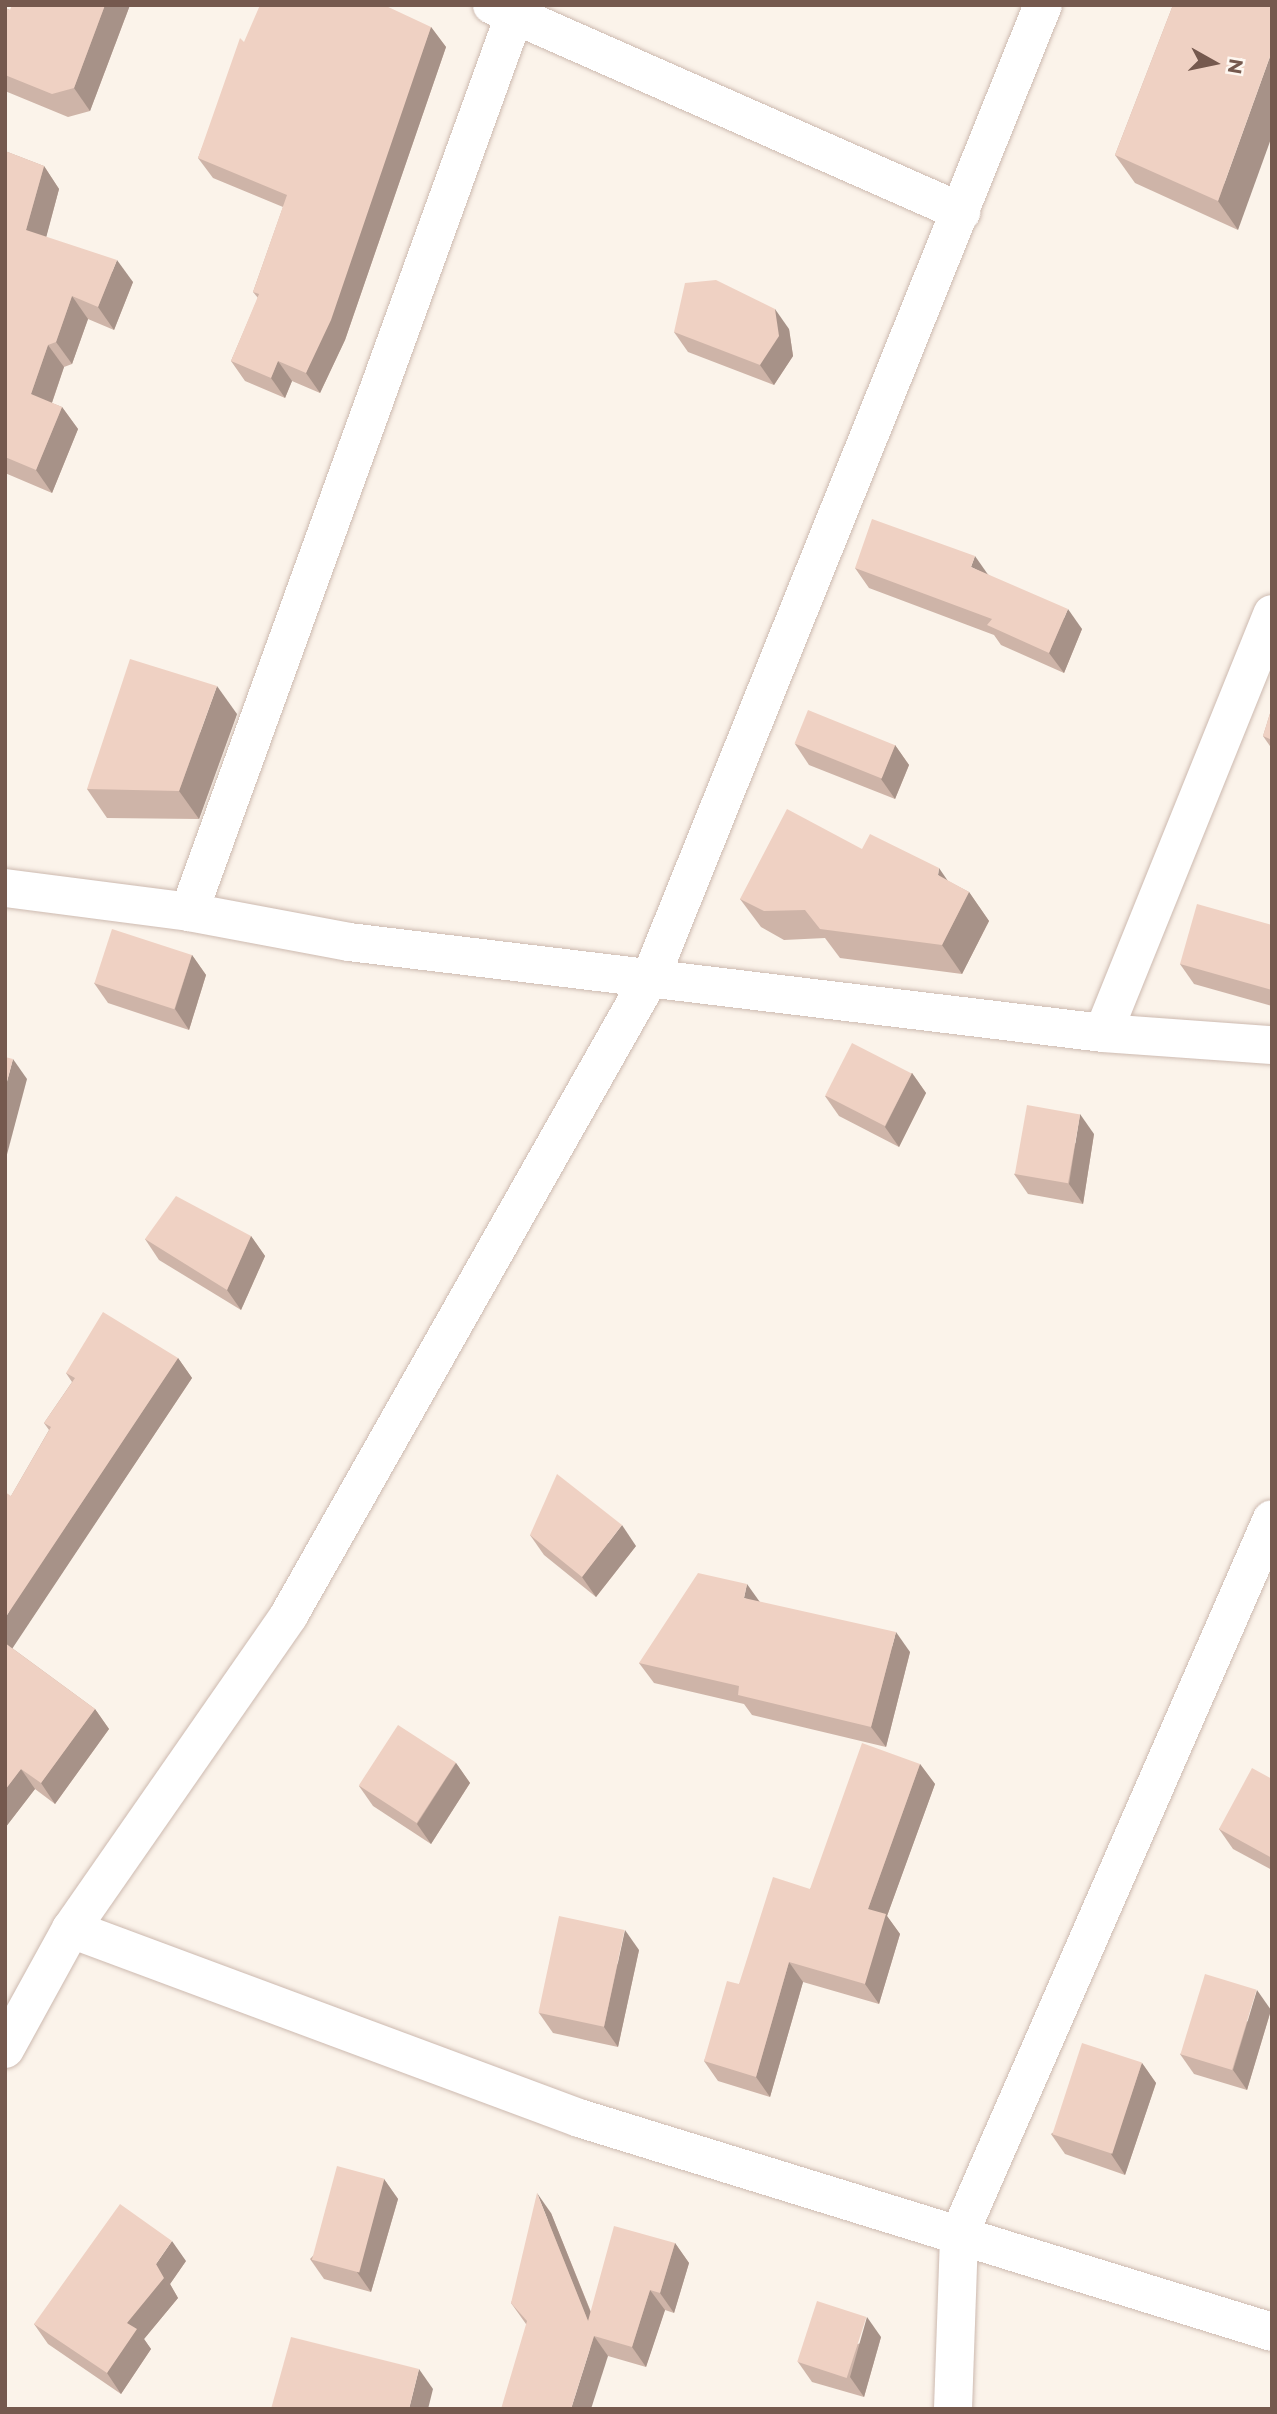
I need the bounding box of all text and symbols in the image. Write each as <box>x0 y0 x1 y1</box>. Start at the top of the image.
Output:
north arrow <box>1179 28 1249 98</box>
text: N <box>1223 57 1248 76</box>

